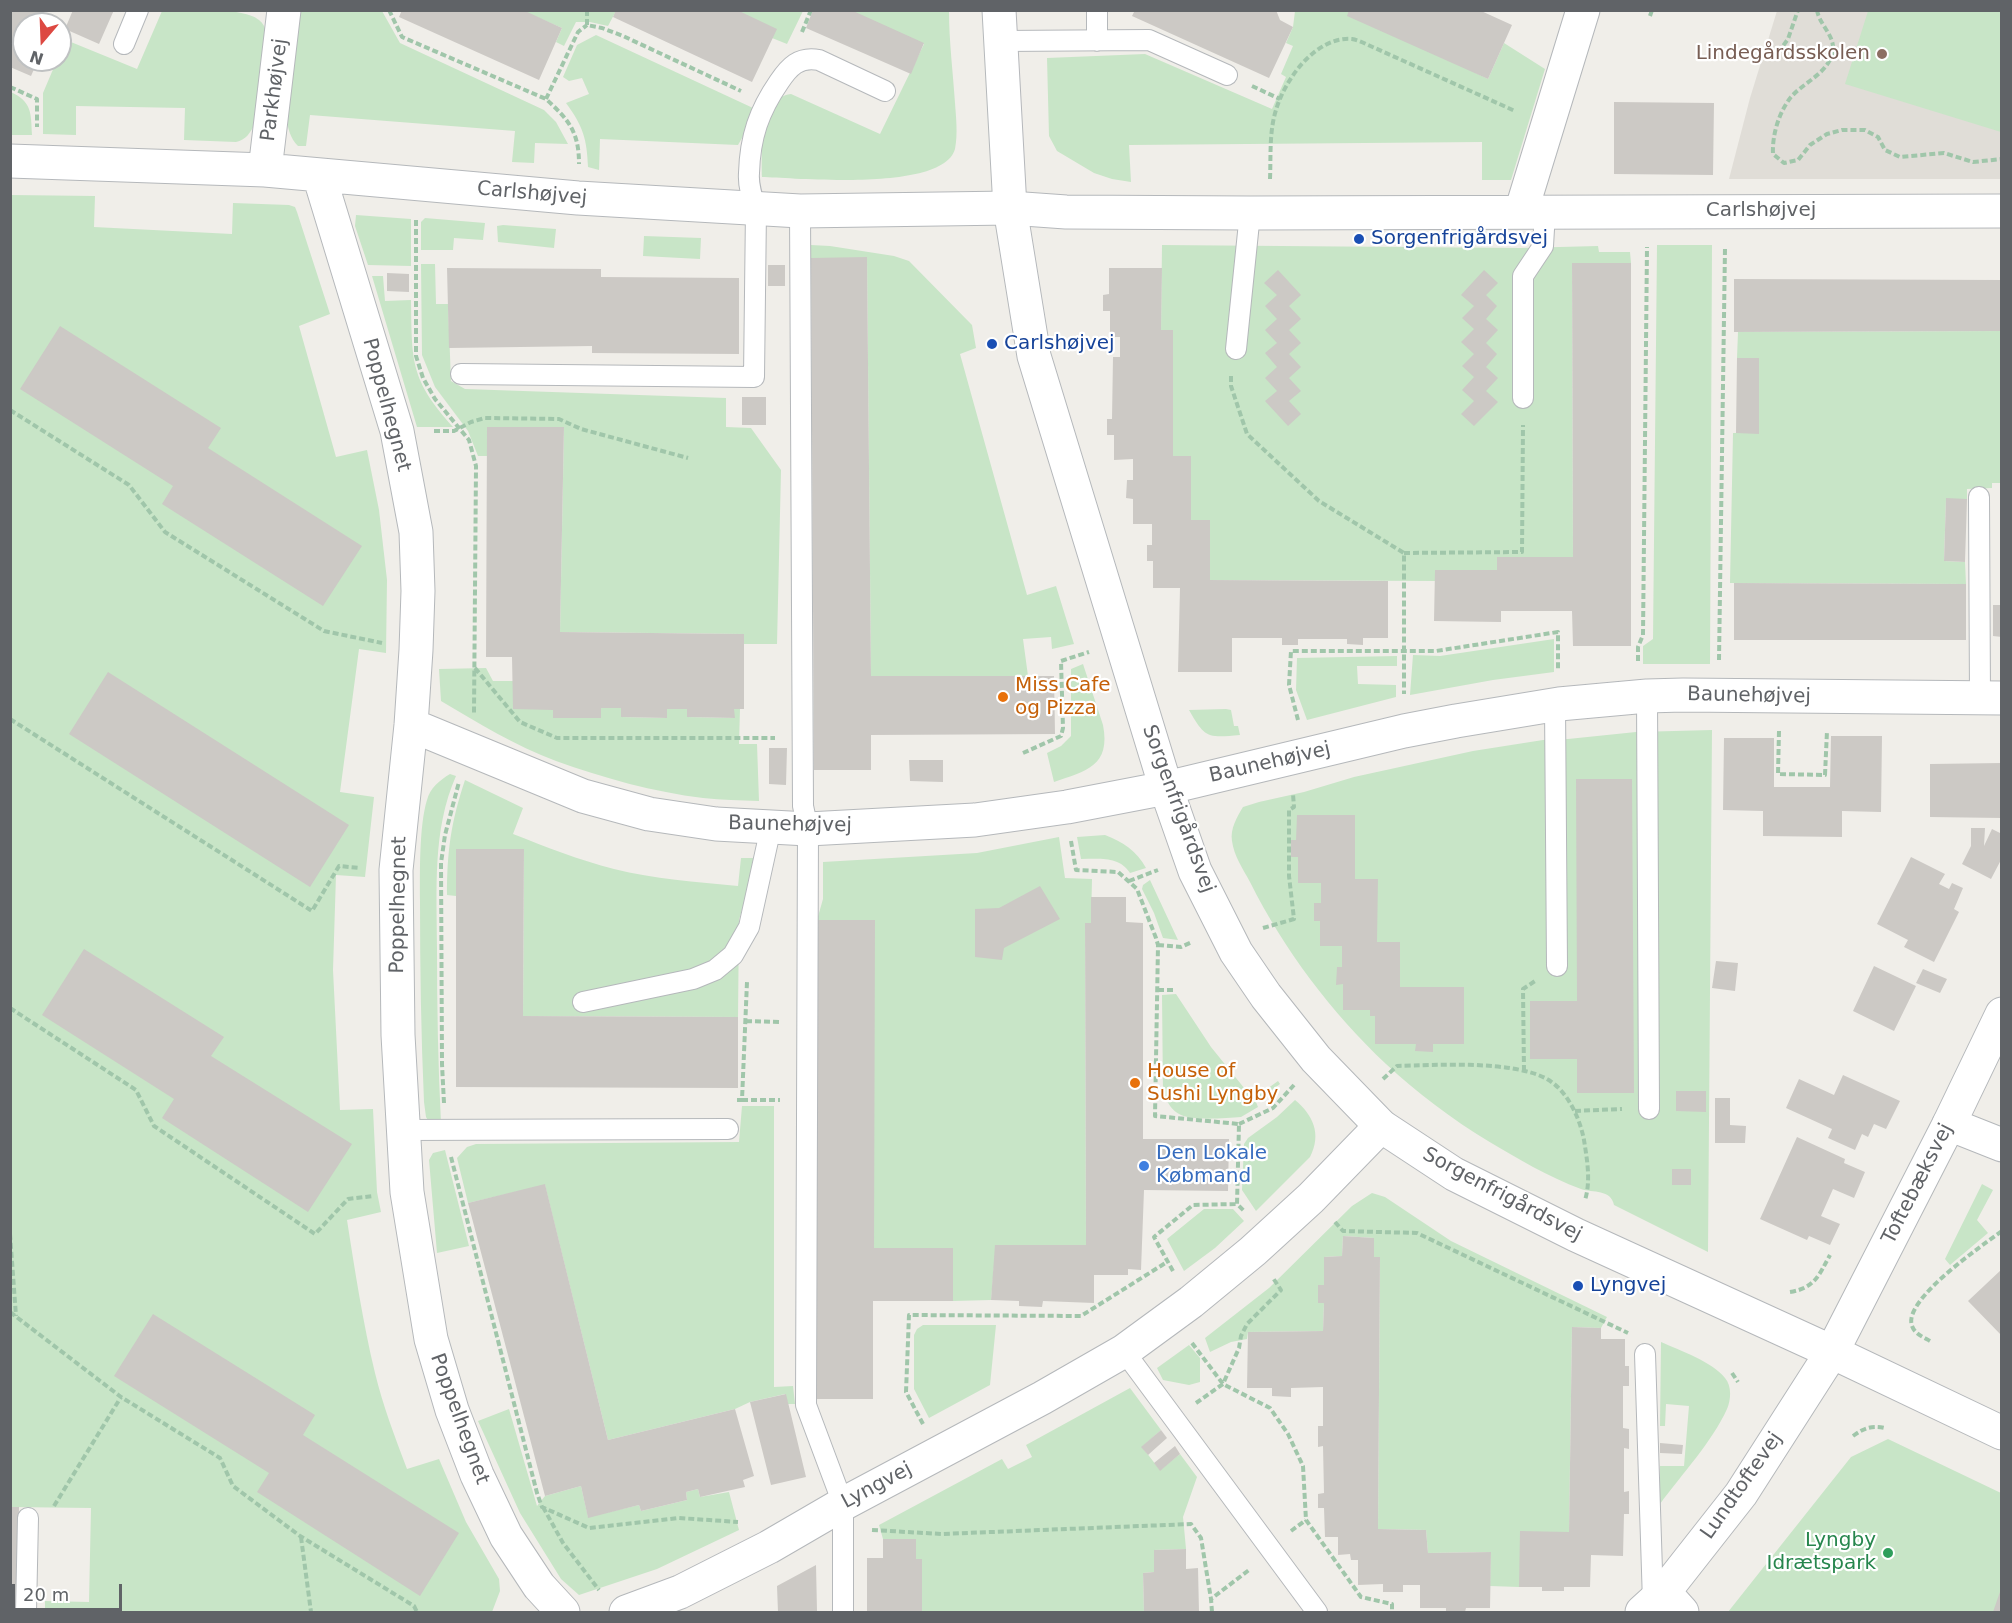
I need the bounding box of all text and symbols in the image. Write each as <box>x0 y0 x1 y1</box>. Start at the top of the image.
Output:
north arrow <box>12 12 72 72</box>
street label: Parkhøjvej <box>257 37 293 143</box>
place label: Lindegårdsskolen <box>1696 42 1870 66</box>
text: N <box>27 46 46 69</box>
marker: Lindegårdsskolen <box>1875 47 1889 61</box>
street label: Carlshøjvej <box>476 177 588 211</box>
street label: Carlshøjvej <box>1706 199 1816 223</box>
place label: Sorgenfrigårdsvej <box>1371 227 1548 251</box>
marker: Sorgenfrigårdsvej <box>1352 232 1366 246</box>
place label: Carlshøjvej <box>1004 332 1115 356</box>
street label: Poppelhegnet <box>357 336 415 474</box>
marker: Carlshøjvej <box>985 337 999 351</box>
place label: Miss Cafe og Pizza <box>1015 674 1111 721</box>
street label: Baunehøjvej <box>1687 683 1811 709</box>
marker: Miss Cafe og Pizza <box>996 690 1010 704</box>
street label: Sorgenfrigårdsvej <box>1136 722 1220 896</box>
street label: Baunehøjvej <box>1207 737 1333 789</box>
street label: Baunehøjvej <box>728 812 852 838</box>
street label: Poppelhegnet <box>386 836 412 974</box>
place label: House of Sushi Lyngby <box>1147 1060 1278 1107</box>
marker: House of Sushi Lyngby <box>1128 1076 1142 1090</box>
street label: Toftebæksvej <box>1877 1120 1959 1248</box>
place label: Den Lokale Købmand <box>1156 1142 1267 1189</box>
street label: Sorgenfrigårdsvej <box>1418 1143 1586 1247</box>
marker: Den Lokale Købmand <box>1137 1159 1151 1173</box>
place label: Lyngvej <box>1590 1274 1666 1298</box>
marker: Lyngvej <box>1571 1279 1585 1293</box>
street label: Poppelhegnet <box>424 1350 494 1488</box>
street label: Lundtoftevej <box>1696 1428 1788 1544</box>
street label: Lyngvej <box>838 1458 916 1514</box>
place label: Lyngby Idrætspark <box>1767 1529 1876 1576</box>
marker: Lyngby Idrætspark <box>1881 1546 1895 1560</box>
scale bar <box>15 1572 124 1610</box>
text: 20 m <box>23 1584 69 1605</box>

